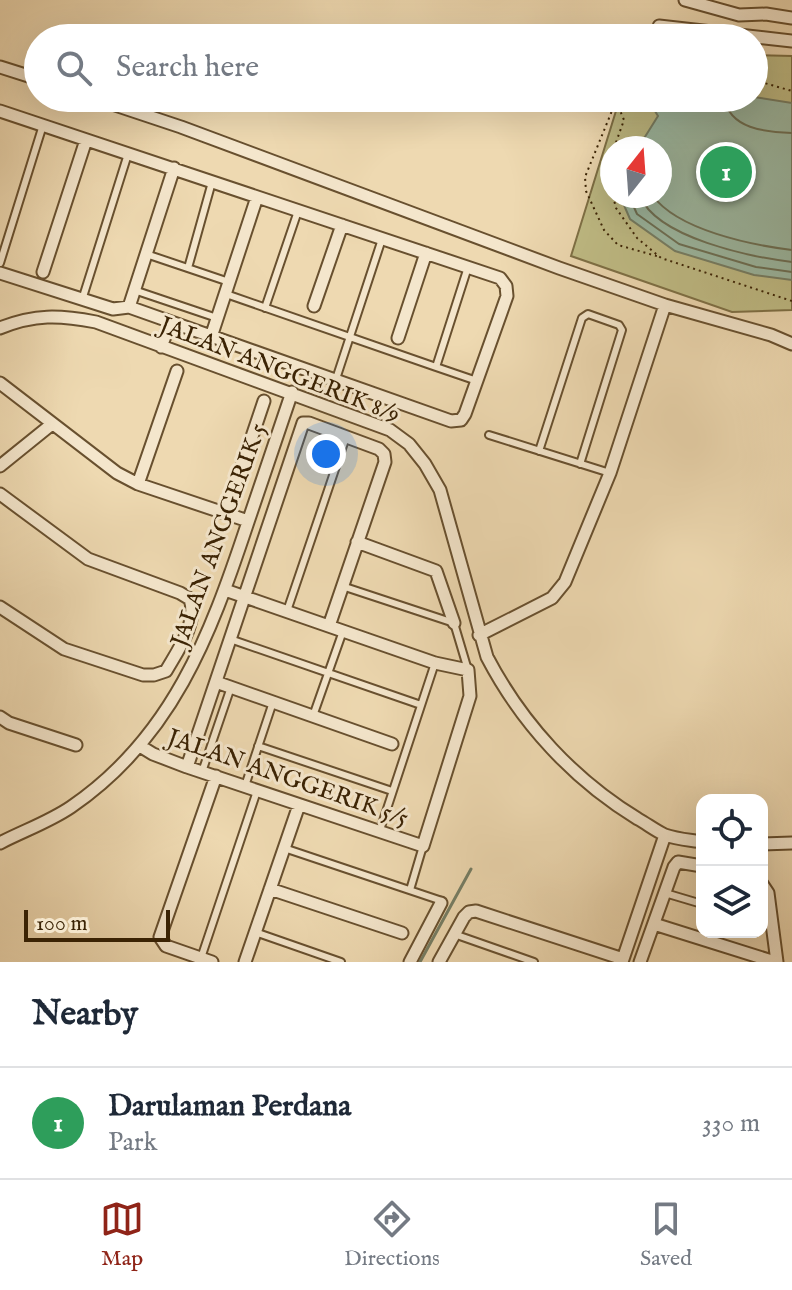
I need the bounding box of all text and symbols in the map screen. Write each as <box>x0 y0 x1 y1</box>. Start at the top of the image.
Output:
search box <box>24 24 768 112</box>
icon: search <box>52 46 96 90</box>
text: Search here <box>116 49 259 87</box>
north arrow <box>600 136 672 208</box>
pin: 1 <box>700 142 752 202</box>
street label: JALAN ANGGERIK 8/9 <box>152 309 404 431</box>
street label: JALAN ANGGERIK 5 <box>163 419 274 654</box>
your location <box>306 434 346 474</box>
street label: JALAN ANGGERIK 5/5 <box>160 722 412 834</box>
map controls <box>696 794 768 938</box>
button: locate <box>696 794 768 866</box>
button: layers <box>696 866 768 938</box>
scale bar <box>24 906 170 942</box>
text: 100 m <box>36 910 88 938</box>
text: Nearby <box>32 993 138 1036</box>
text: Darulaman Perdana <box>108 1088 351 1126</box>
text: 1 <box>53 1107 63 1140</box>
text: 330 m <box>702 1107 760 1140</box>
text: Park <box>108 1126 157 1159</box>
tab: Map <box>100 1197 144 1273</box>
tab: Directions <box>344 1197 440 1273</box>
tab: Saved <box>640 1197 692 1273</box>

